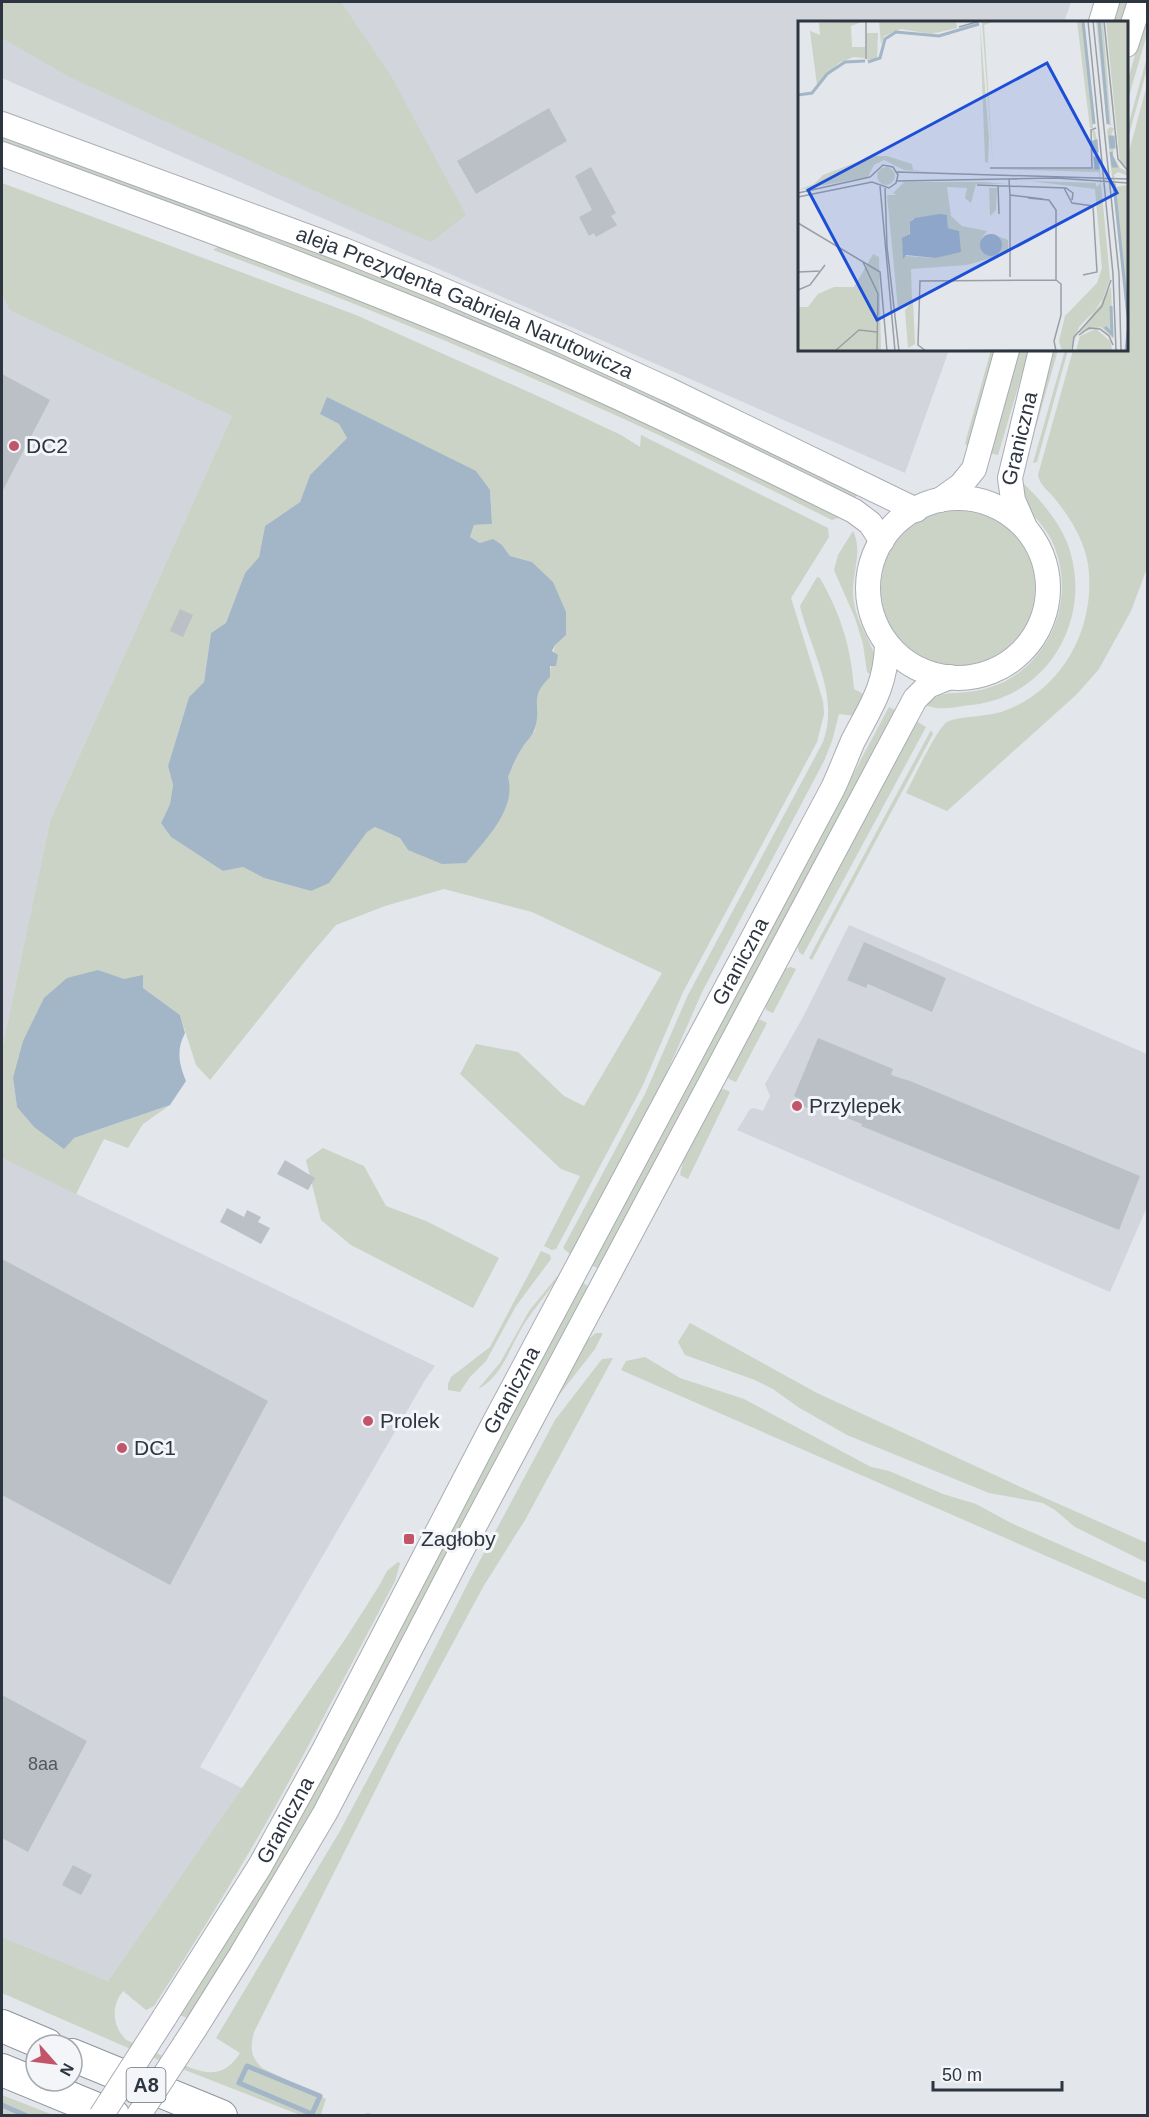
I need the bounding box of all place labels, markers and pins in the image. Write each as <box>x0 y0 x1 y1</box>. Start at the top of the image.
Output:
place label: DC2 <box>26 434 68 457</box>
marker: DC2 <box>7 439 21 453</box>
place label: Przylepek <box>809 1094 902 1117</box>
marker: Przylepek <box>790 1099 804 1113</box>
place label: Prolek <box>380 1409 440 1432</box>
marker: Prolek <box>361 1414 375 1428</box>
place label: DC1 <box>134 1436 176 1459</box>
marker: DC1 <box>115 1441 129 1455</box>
place label: Zagłoby <box>421 1527 496 1550</box>
marker: Zagłoby <box>402 1532 416 1546</box>

